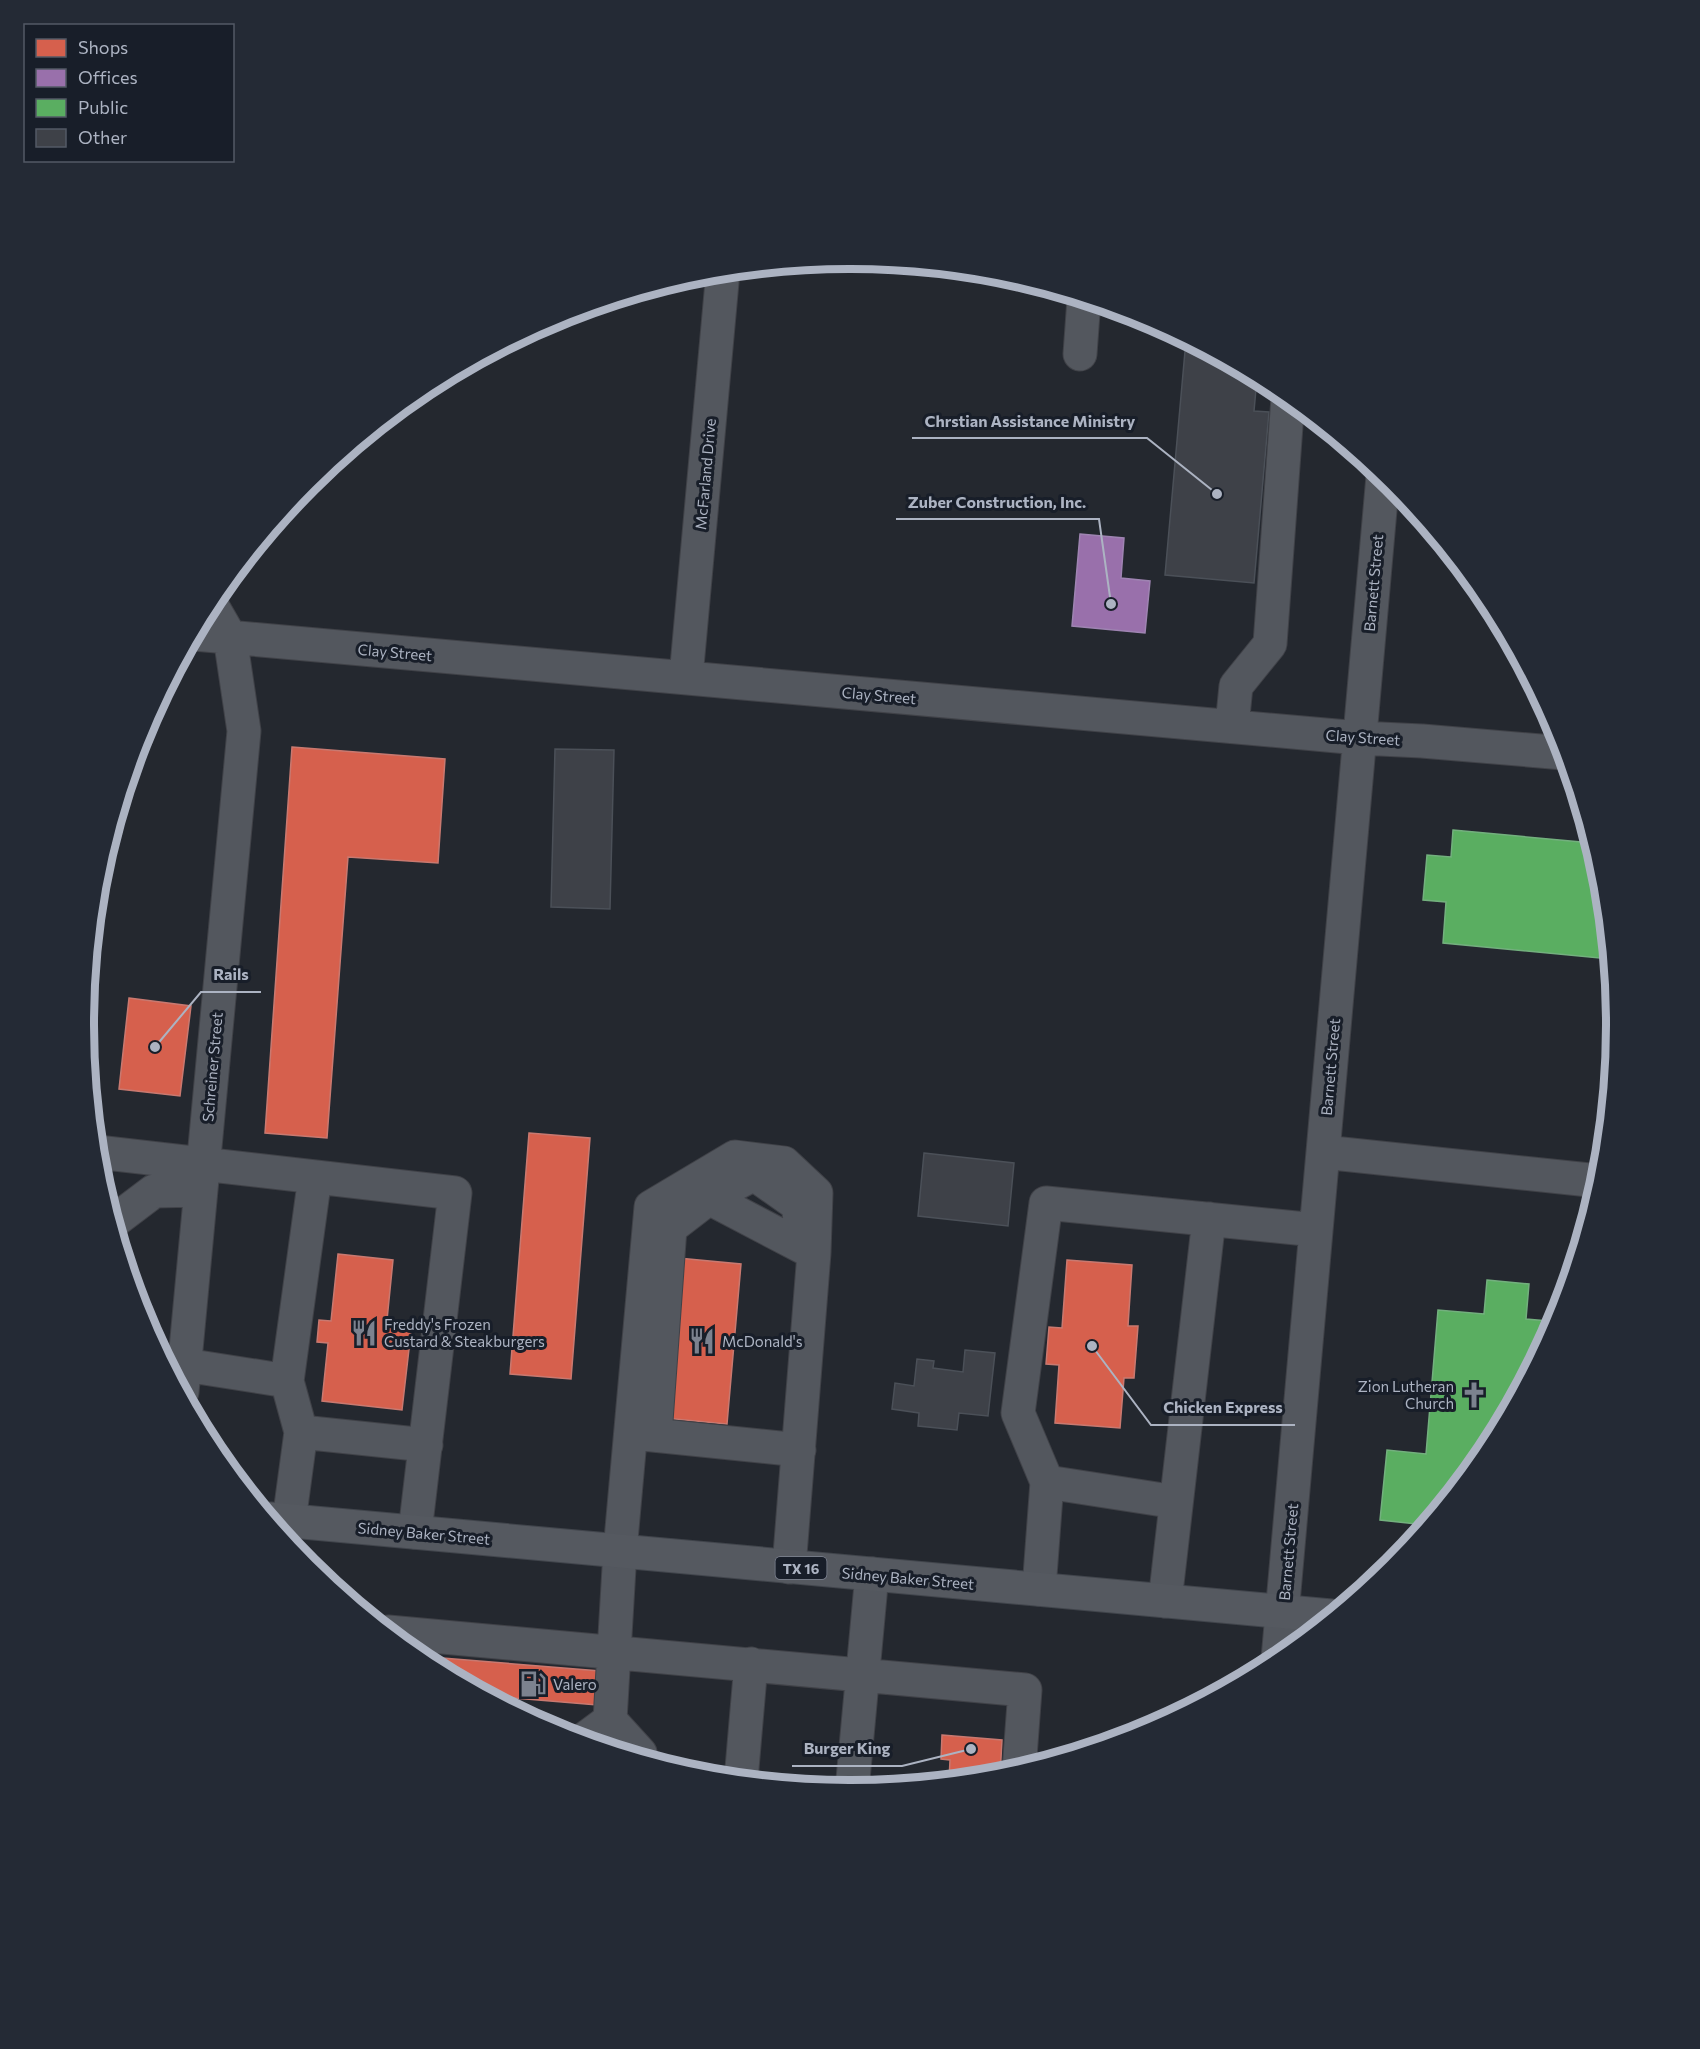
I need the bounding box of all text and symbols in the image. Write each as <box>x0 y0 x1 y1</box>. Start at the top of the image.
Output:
legend <box>24 24 234 162</box>
text: Shops <box>78 36 128 58</box>
text: Offices <box>78 66 138 88</box>
text: Public <box>78 96 128 118</box>
text: Other <box>78 126 127 148</box>
callout: Chrstian Assistance Ministry <box>912 404 1147 438</box>
text: Chrstian Assistance Ministry <box>925 411 1136 430</box>
street label: McFarland Drive <box>691 417 719 531</box>
callout: Zuber Construction, Inc. <box>896 485 1099 519</box>
text: Zuber Construction, Inc. <box>908 492 1086 511</box>
street label: Barnett Street <box>1360 534 1386 632</box>
street label: Clay Street <box>357 640 433 664</box>
street label: Clay Street <box>841 683 917 707</box>
street label: Clay Street <box>1325 725 1401 749</box>
callout: Rails <box>201 958 261 992</box>
text: Rails <box>213 964 249 983</box>
street label: Schreiner Street <box>198 1011 226 1123</box>
street label: Barnett Street <box>1317 1018 1343 1116</box>
place label: Freddy's Frozen Custard & Steakburgers <box>384 1315 545 1350</box>
restaurant icon: Freddy's Frozen Custard & Steakburgers <box>349 1318 379 1348</box>
restaurant icon: McDonald's <box>687 1326 717 1356</box>
place label: McDonald's <box>722 1332 803 1350</box>
place label: Zion Lutheran Church <box>1358 1377 1454 1412</box>
church icon: Zion Lutheran Church <box>1459 1380 1489 1410</box>
callout: Chicken Express <box>1151 1391 1295 1425</box>
text: Chicken Express <box>1163 1397 1283 1416</box>
street label: Barnett Street <box>1275 1503 1301 1601</box>
street label: Sidney Baker Street <box>357 1518 491 1548</box>
road number: TX 16 <box>776 1557 826 1579</box>
street label: Sidney Baker Street <box>841 1563 975 1593</box>
fuel station icon: Valero <box>518 1669 548 1699</box>
place label: Valero <box>553 1675 597 1693</box>
callout: Burger King <box>792 1732 902 1766</box>
text: Burger King <box>804 1738 891 1757</box>

